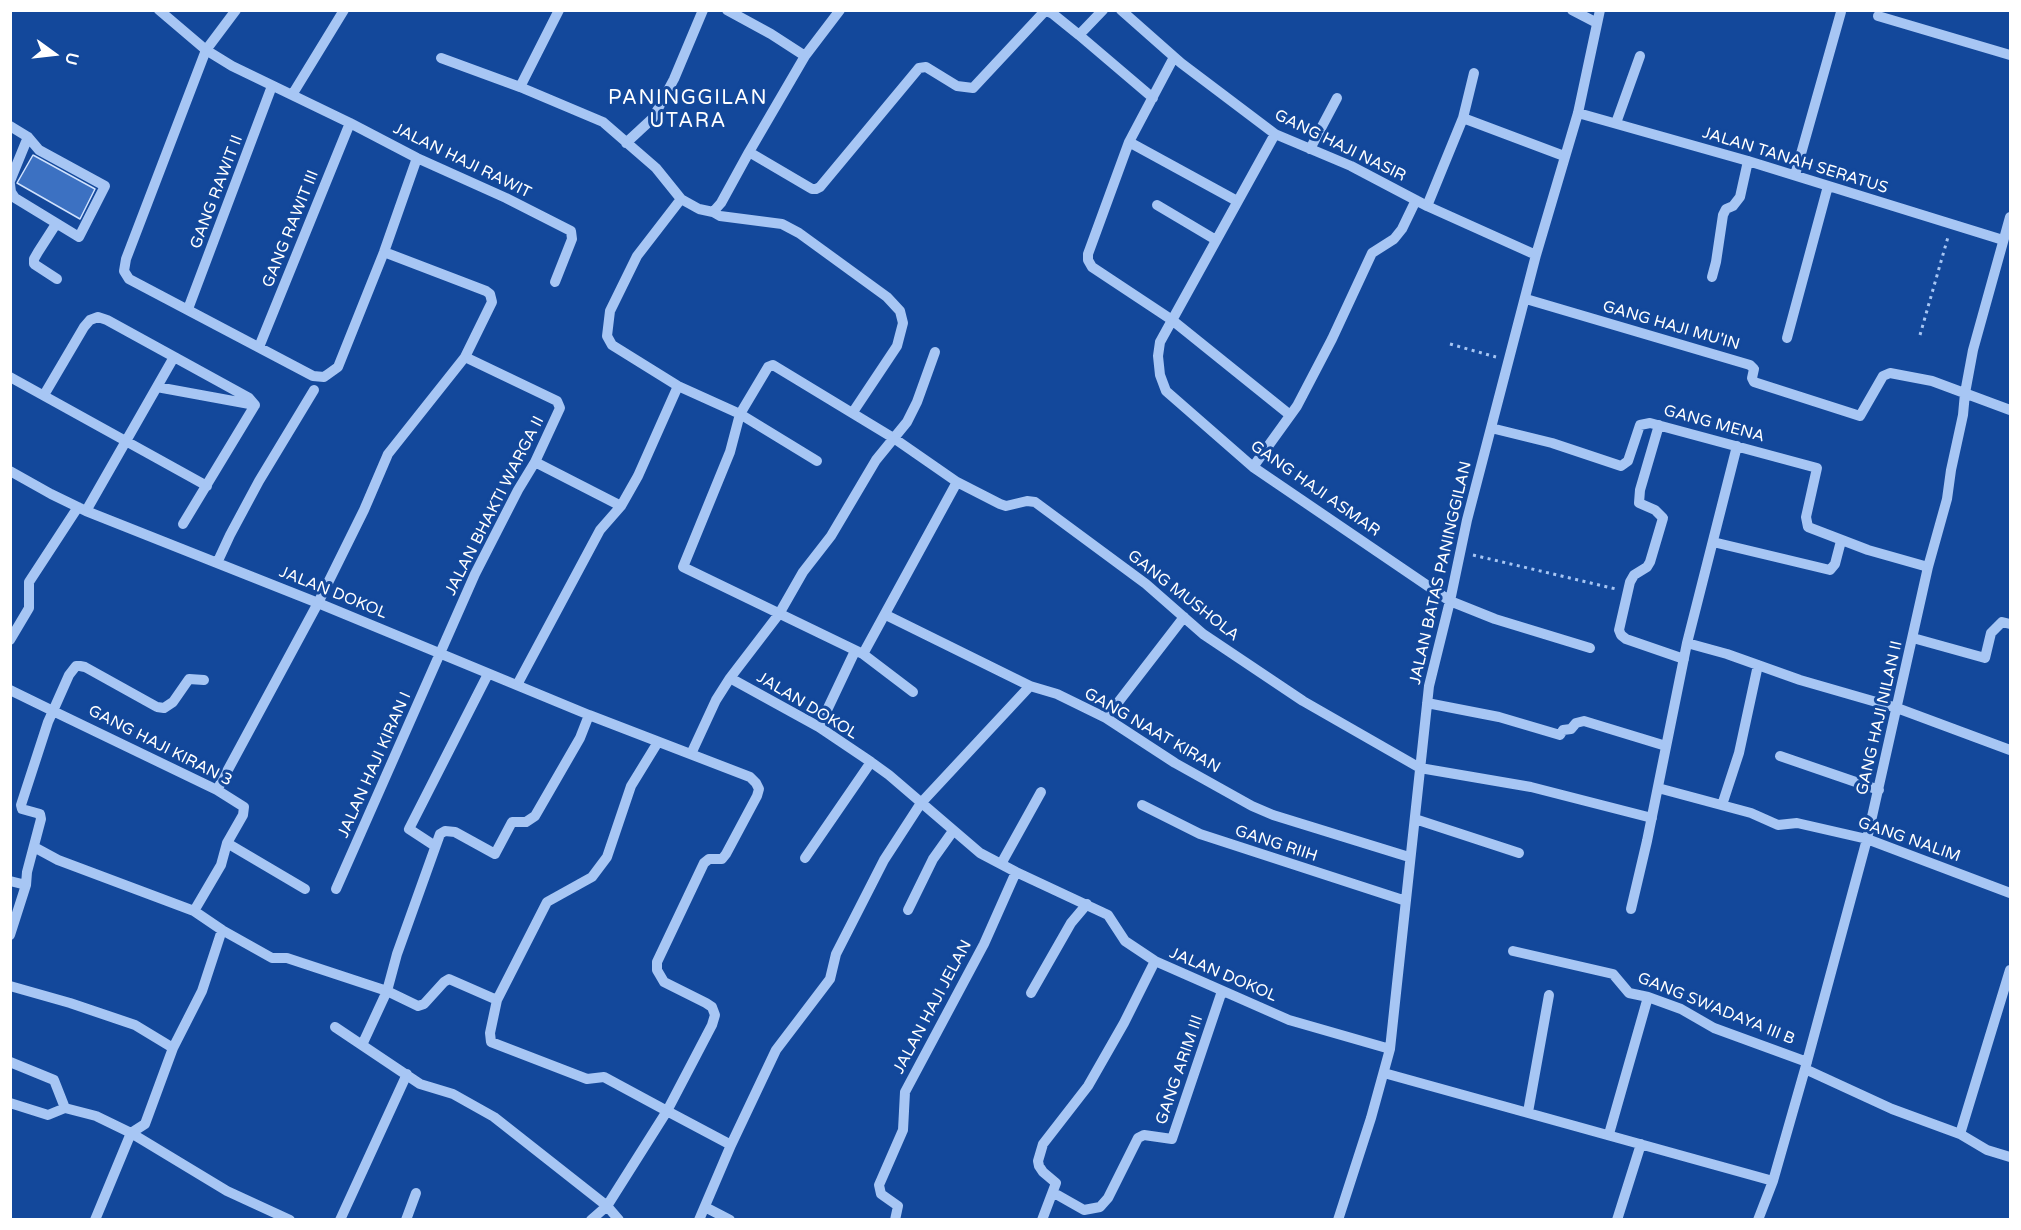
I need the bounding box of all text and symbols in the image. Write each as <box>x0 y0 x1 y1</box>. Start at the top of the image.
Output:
north arrow <box>24 24 84 84</box>
text: U <box>60 50 83 67</box>
district label: PANINGGILAN UTARA <box>608 87 768 134</box>
street label: GANG HAJI NASIR <box>1271 106 1409 186</box>
street label: JALAN HAJI RAWIT <box>390 119 534 203</box>
street label: JALAN TANAH SERATUS <box>1700 124 1890 198</box>
street label: GANG RAWIT II <box>186 132 248 252</box>
street label: GANG RAWIT III <box>259 168 323 290</box>
street label: GANG HAJI MU'IN <box>1600 297 1742 355</box>
street label: GANG MENA <box>1661 401 1767 447</box>
street label: JALAN BHAKTI WARGA II <box>441 413 549 599</box>
street label: GANG HAJI ASMAR <box>1246 437 1384 541</box>
street label: JALAN BATAS PANINGGILAN <box>1406 459 1476 687</box>
street label: GANG MUSHOLA <box>1123 546 1243 646</box>
street label: JALAN DOKOL <box>276 563 390 623</box>
street label: GANG HAJI NILAN II <box>1853 639 1907 797</box>
street label: JALAN DOKOL <box>753 668 861 744</box>
street label: GANG NAAT KIRAN <box>1081 684 1223 778</box>
street label: JALAN HAJI KIRAN I <box>334 689 416 841</box>
street label: GANG HAJI KIRAN 3 <box>85 701 235 791</box>
street label: GANG NALIM <box>1855 813 1963 867</box>
street label: GANG RIIH <box>1232 822 1320 866</box>
street label: JALAN HAJI JELAN <box>890 937 976 1077</box>
street label: JALAN DOKOL <box>1166 944 1280 1006</box>
street label: GANG SWADAYA III B <box>1634 969 1798 1049</box>
street label: GANG ARIM III <box>1152 1013 1208 1127</box>

